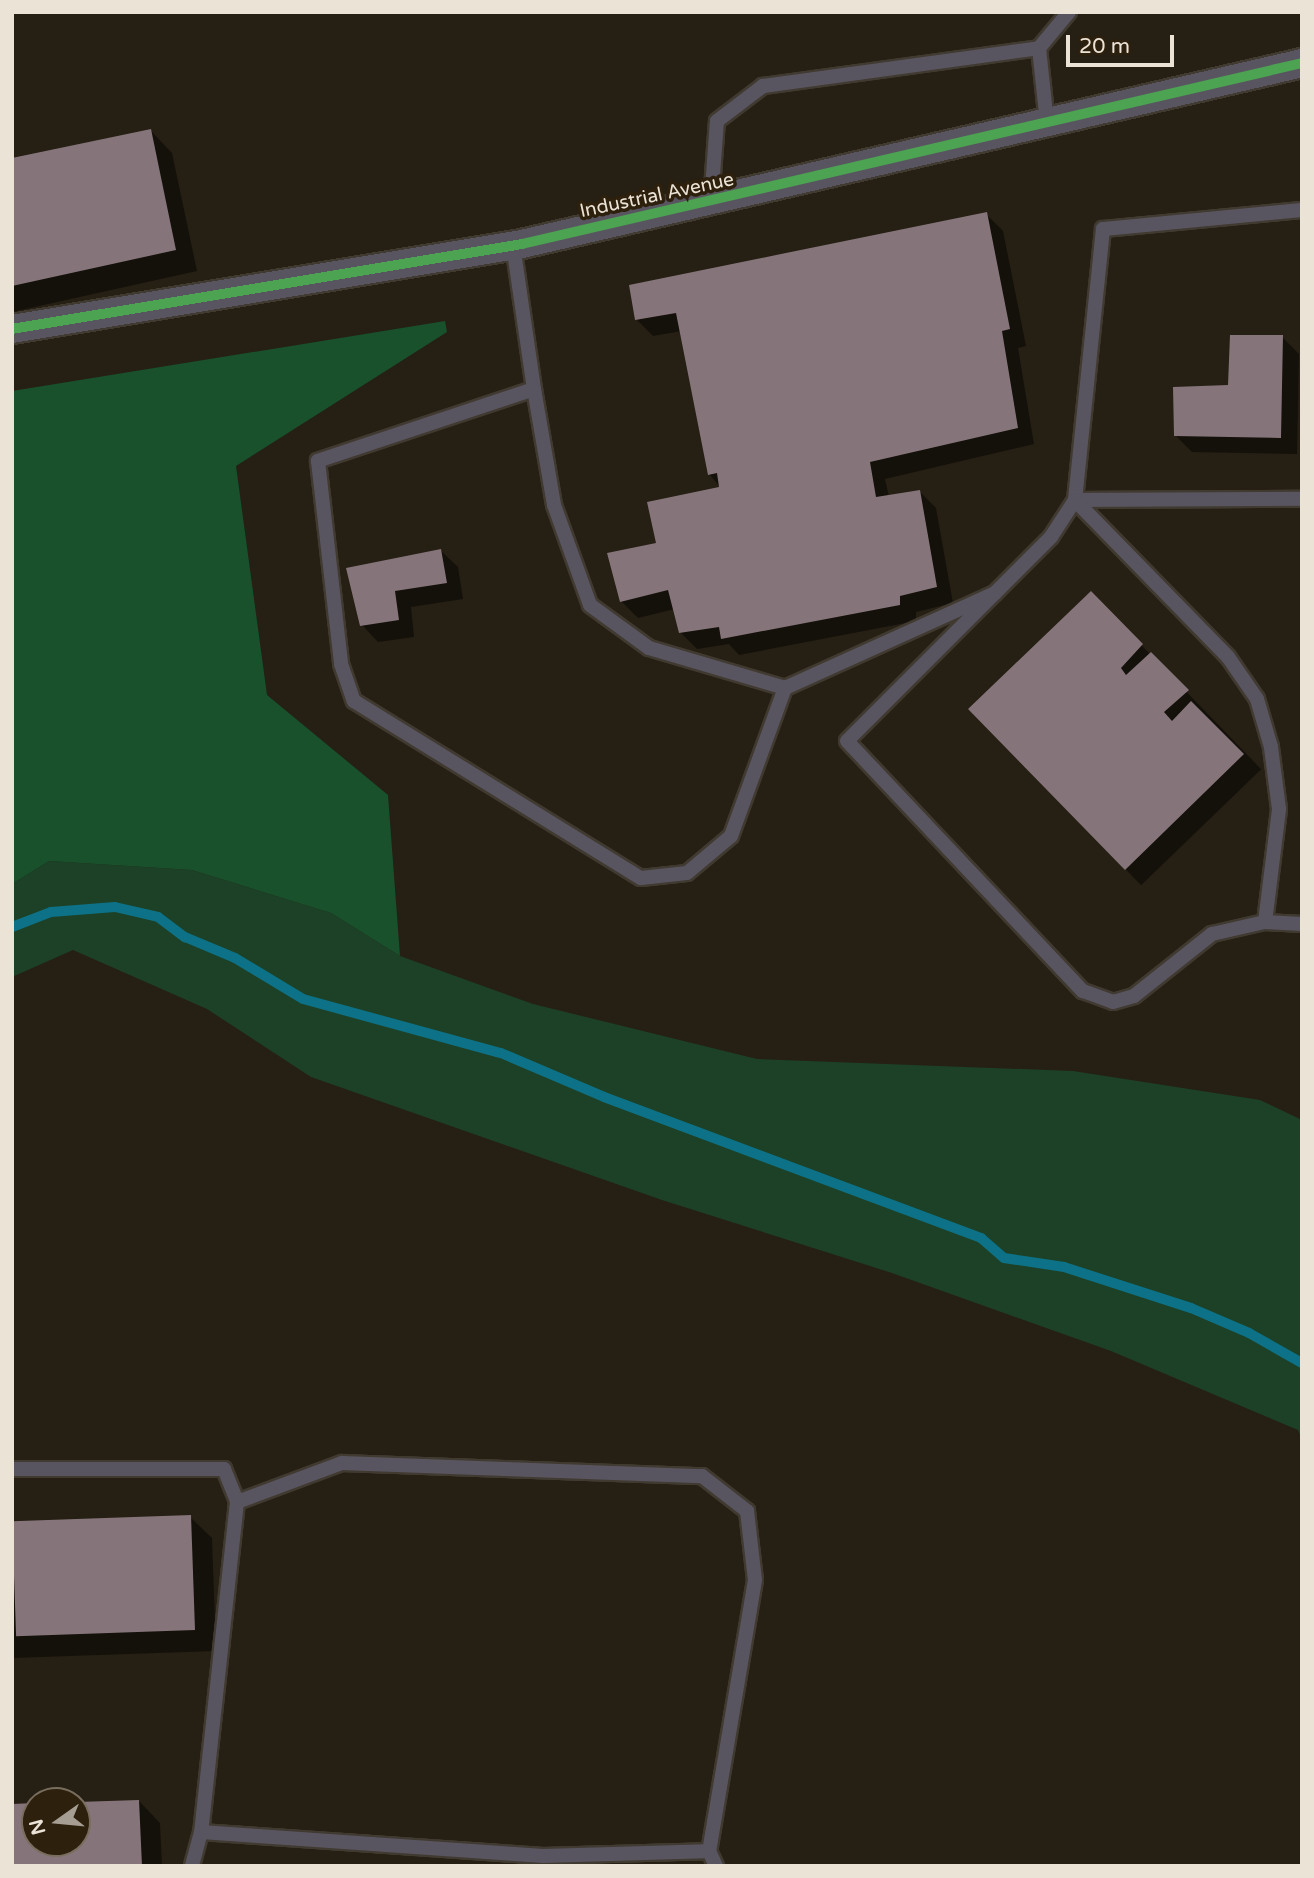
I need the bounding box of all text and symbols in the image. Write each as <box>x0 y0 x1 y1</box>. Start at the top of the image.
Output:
scale bar <box>1069 21 1178 65</box>
text: 20 m <box>1079 34 1130 59</box>
street label: Industrial Avenue <box>578 169 736 223</box>
north arrow <box>21 1787 91 1857</box>
text: N <box>25 1817 50 1837</box>

